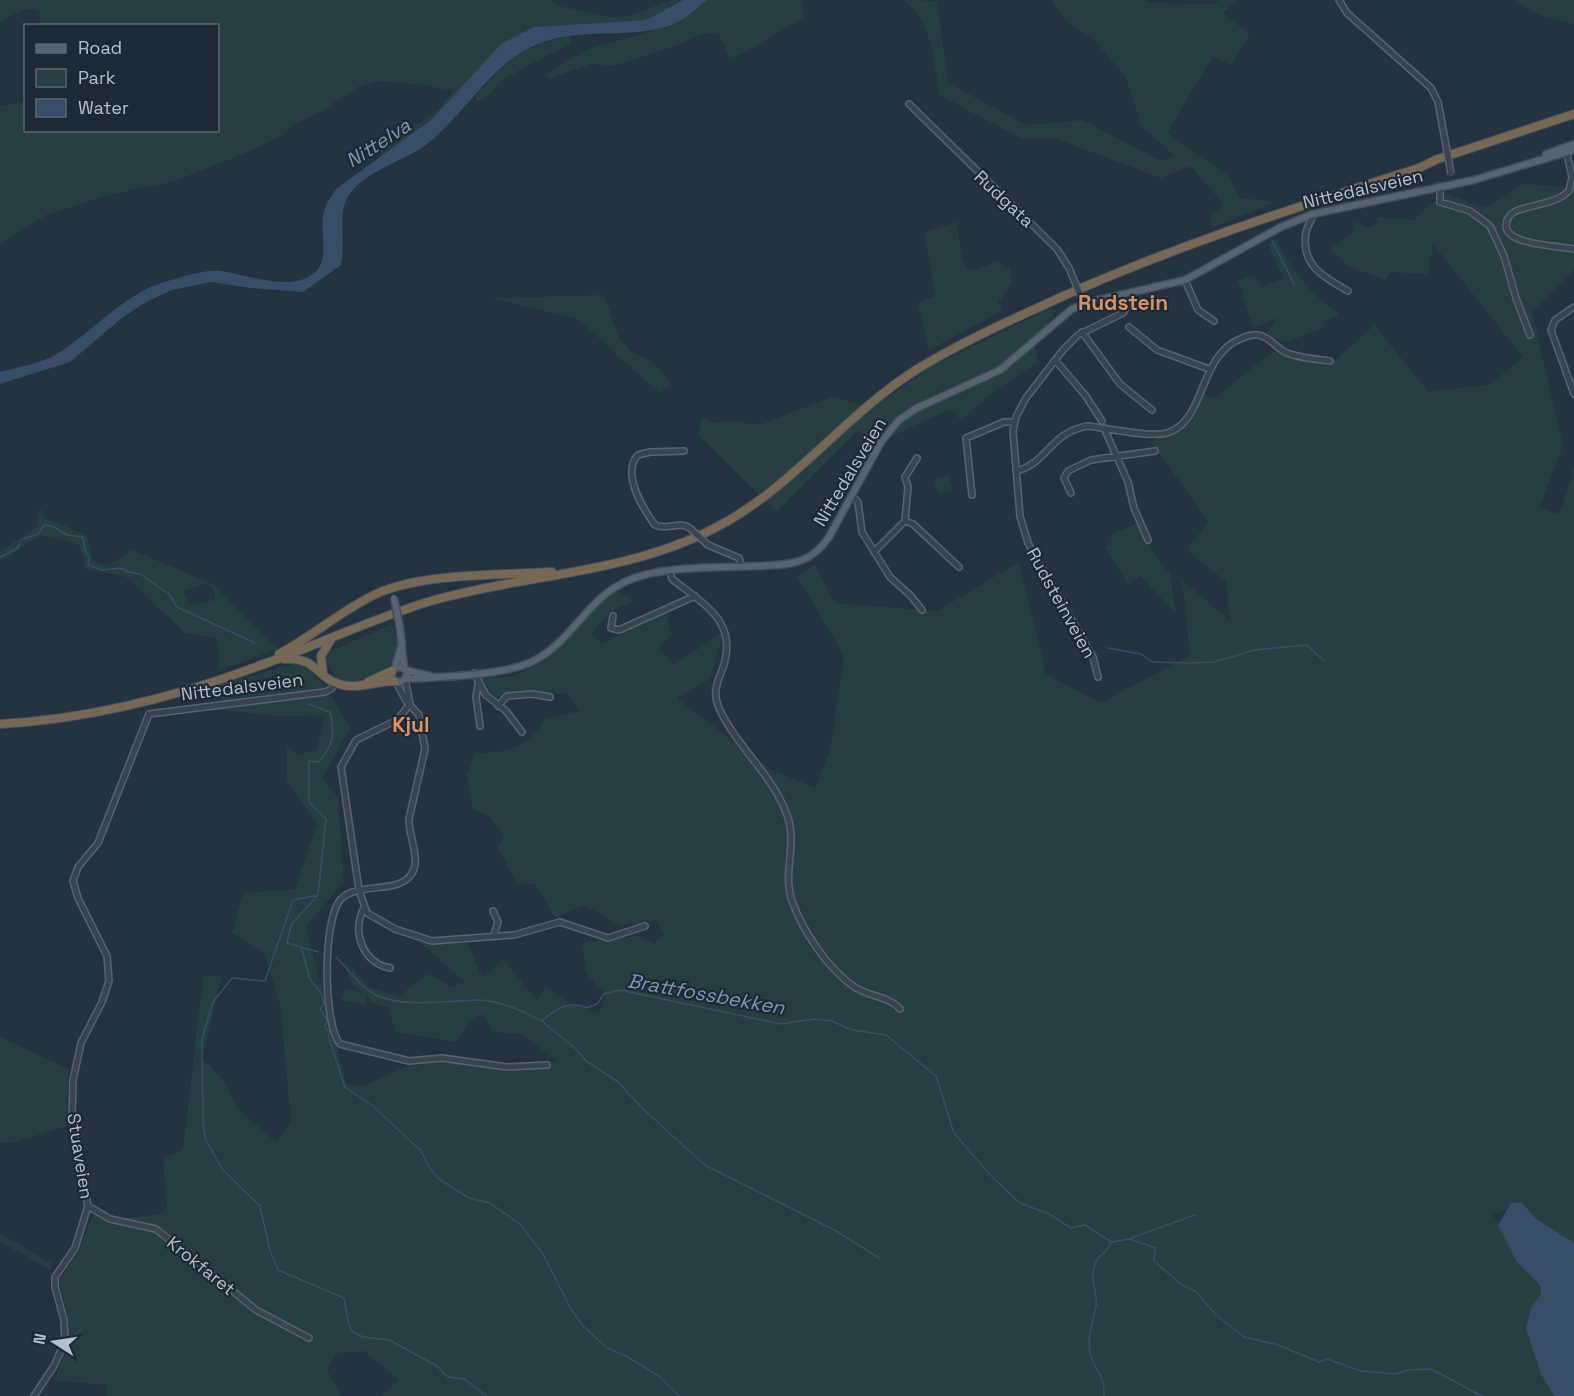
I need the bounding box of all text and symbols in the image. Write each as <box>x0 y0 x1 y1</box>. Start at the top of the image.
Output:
legend <box>24 24 219 132</box>
text: Road <box>78 36 122 59</box>
text: Park <box>78 66 116 89</box>
text: Water <box>78 96 129 119</box>
water label: Nittelva <box>341 112 416 174</box>
street label: Nittedalsveien <box>1301 164 1425 214</box>
street label: Rudgata <box>969 165 1039 232</box>
district label: Rudstein <box>1078 289 1168 316</box>
street label: Nittedalsveien <box>808 413 891 530</box>
street label: Rudsteinveien <box>1022 543 1101 662</box>
street label: Nittedalsveien <box>180 668 304 705</box>
district label: Kjul <box>392 711 430 738</box>
water label: Brattfossbekken <box>625 967 787 1021</box>
street label: Stuaveien <box>62 1112 99 1200</box>
street label: Krokfaret <box>162 1231 240 1300</box>
north arrow <box>24 1312 84 1372</box>
text: N <box>28 1332 51 1346</box>

